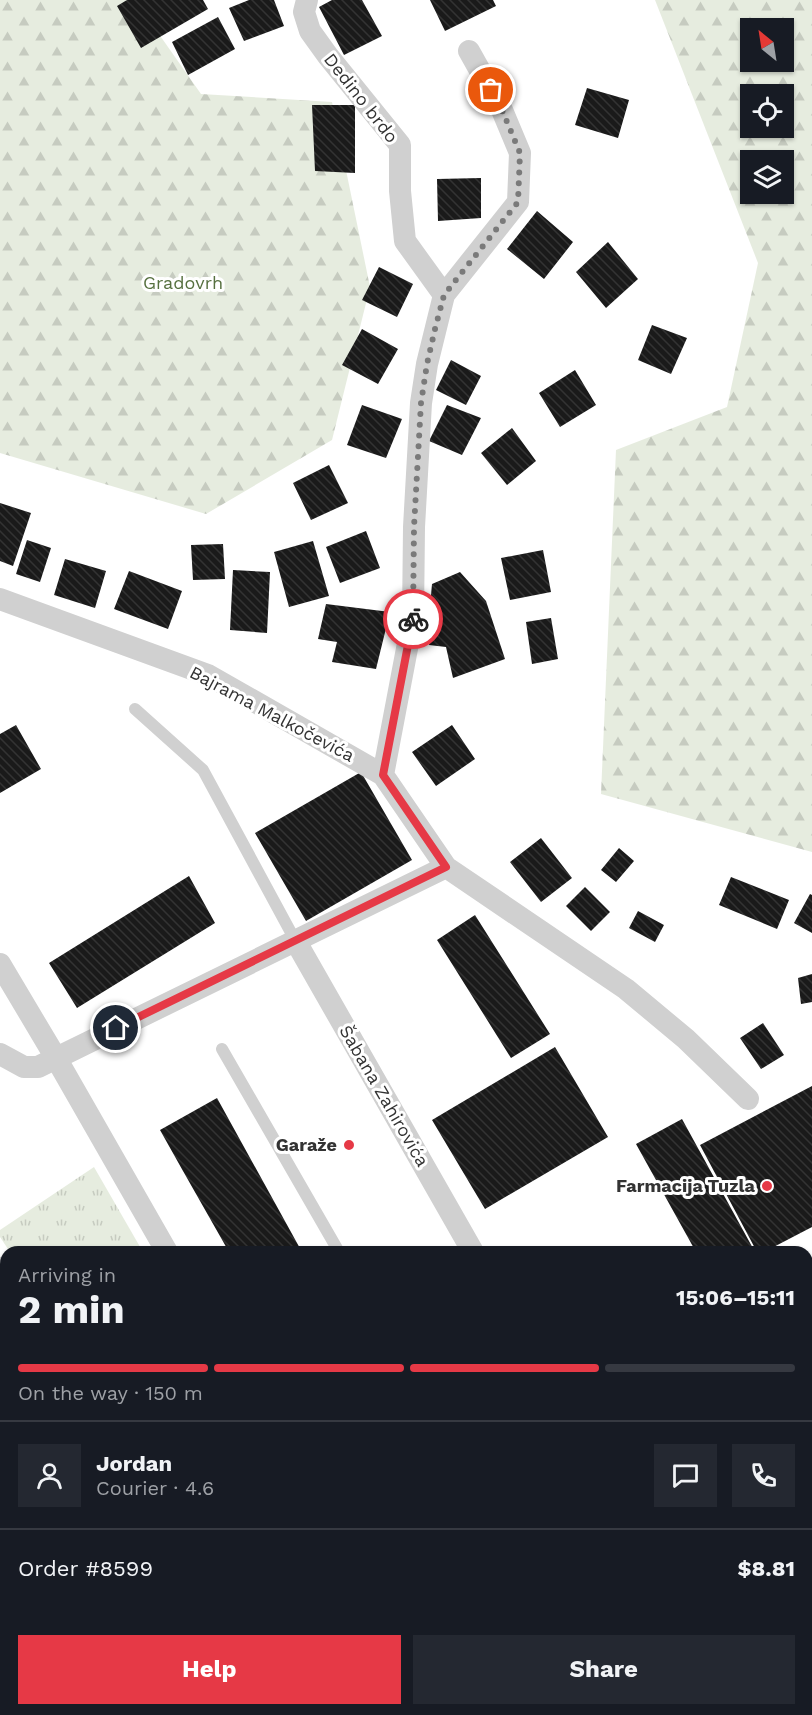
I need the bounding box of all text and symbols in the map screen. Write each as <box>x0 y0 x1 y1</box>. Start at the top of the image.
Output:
north arrow <box>740 18 794 72</box>
map controls <box>740 18 794 204</box>
street label: Dedino brdo <box>320 49 403 147</box>
pin <box>465 64 516 115</box>
icon: bag <box>474 73 507 106</box>
button: locate <box>740 84 794 138</box>
button: layers <box>740 150 794 204</box>
park label: Gradovrh <box>143 272 223 293</box>
courier <box>383 589 443 649</box>
icon: bike <box>397 603 430 636</box>
street label: Bajrama Malkočevića <box>186 661 358 766</box>
pin <box>90 1002 141 1053</box>
icon: home <box>99 1011 132 1044</box>
street label: Šabana Zahirovića <box>335 1021 433 1170</box>
place label: Garaže <box>276 1134 337 1155</box>
marker: Garaže <box>342 1138 356 1152</box>
place label: Farmacija Tuzla <box>616 1175 756 1196</box>
marker: Farmacija Tuzla <box>760 1179 774 1193</box>
text: Arriving in <box>18 1263 116 1287</box>
text: 15:06–15:11 <box>676 1285 795 1310</box>
text: 2 min <box>18 1287 125 1332</box>
text: On the way · 150 m <box>18 1381 203 1405</box>
button: person <box>18 1444 81 1507</box>
button: chat <box>654 1444 717 1507</box>
button: phone <box>732 1444 795 1507</box>
text: Jordan <box>96 1451 172 1476</box>
text: Courier · 4.6 <box>96 1476 214 1500</box>
text: Order #8599 <box>18 1556 153 1581</box>
text: $8.81 <box>737 1556 795 1581</box>
button: Help <box>18 1635 401 1704</box>
button: Share <box>413 1635 795 1704</box>

